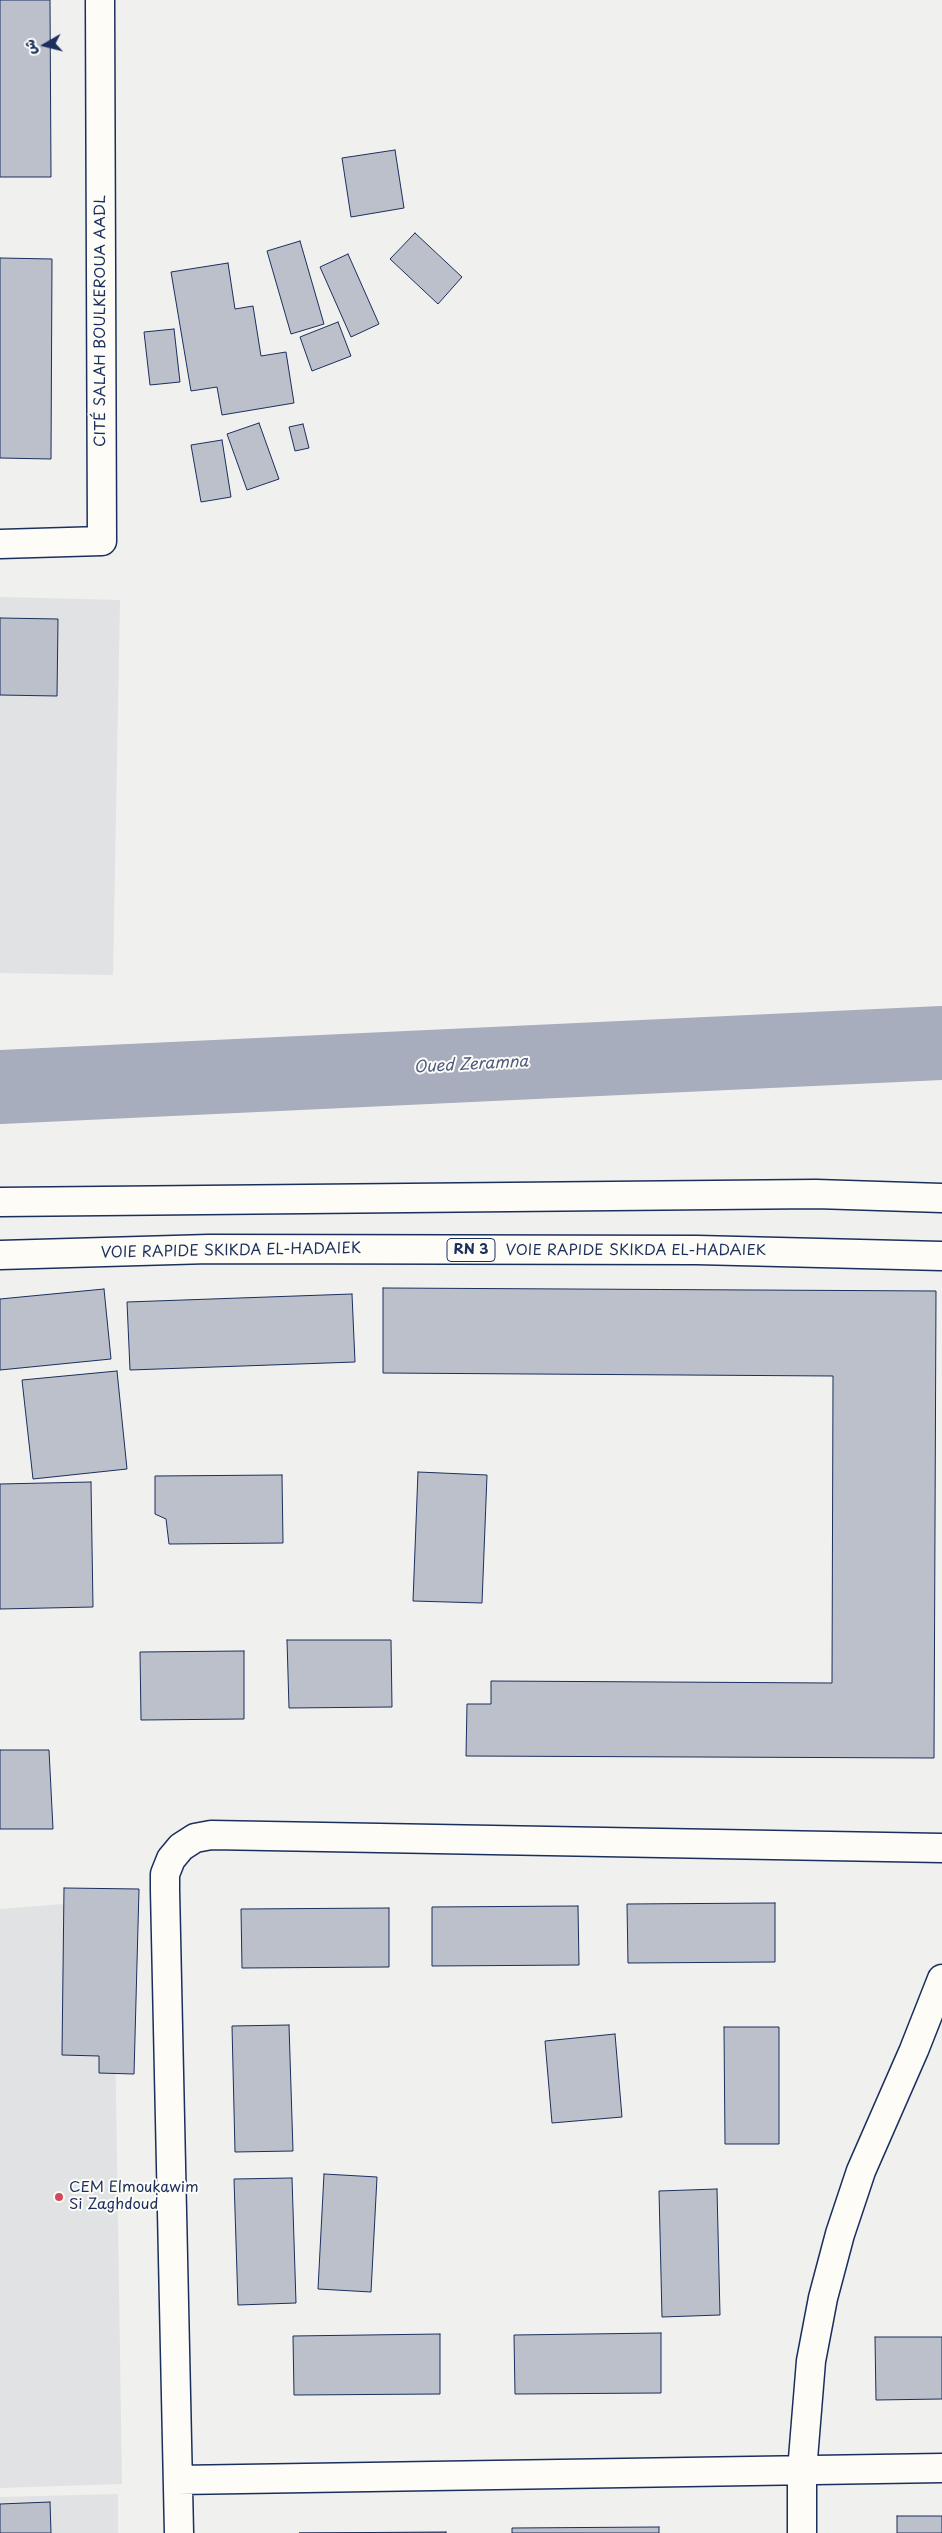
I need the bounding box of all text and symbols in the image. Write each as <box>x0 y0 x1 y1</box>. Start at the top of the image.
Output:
north arrow <box>20 20 70 70</box>
text: ش <box>18 38 41 56</box>
street label: CITÉ SALAH BOULKEROUA AADL <box>92 195 110 447</box>
water label: Oued Zeramna <box>413 1052 529 1078</box>
road number: RN 3 <box>447 1238 495 1262</box>
street label: VOIE RAPIDE SKIKDA EL-HADAIEK <box>101 1240 361 1262</box>
street label: VOIE RAPIDE SKIKDA EL-HADAIEK <box>506 1242 766 1260</box>
place label: CEM Elmoukawim Si Zaghdoud <box>69 2179 199 2214</box>
marker: CEM Elmoukawim Si Zaghdoud <box>53 2191 65 2203</box>

